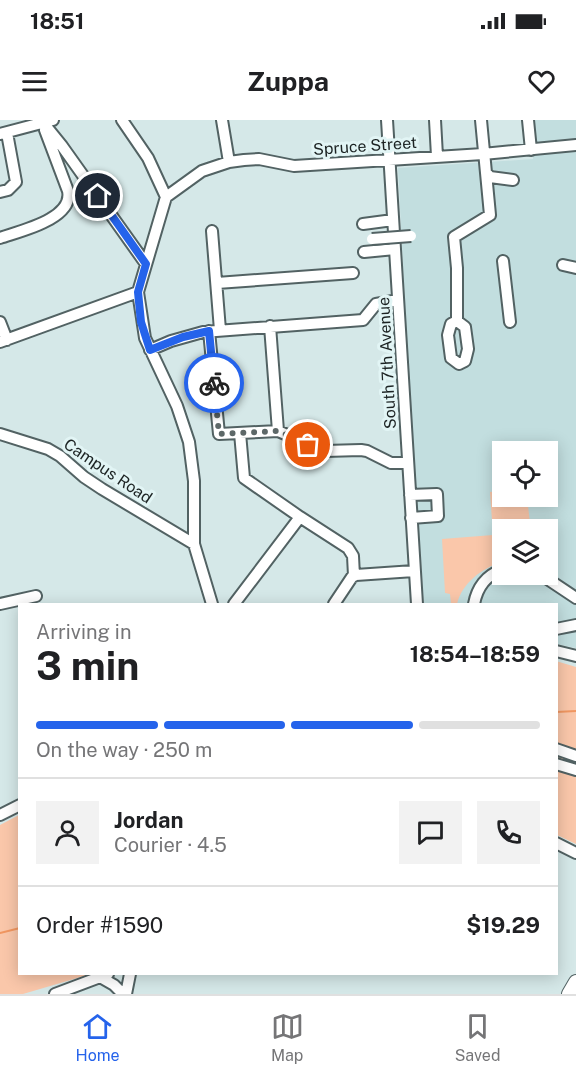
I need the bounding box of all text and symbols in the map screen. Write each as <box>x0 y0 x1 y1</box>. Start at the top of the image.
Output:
text: 18:51 <box>30 8 84 34</box>
icon: menu <box>18 65 51 98</box>
text: Zuppa <box>247 65 329 97</box>
icon: heart <box>525 65 558 98</box>
street label: Spruce Street <box>312 133 418 159</box>
pin <box>72 170 123 221</box>
icon: home <box>81 179 114 212</box>
street label: South 7th Avenue <box>374 296 400 430</box>
courier <box>184 353 244 413</box>
icon: bike <box>198 367 231 400</box>
pin <box>282 419 333 470</box>
icon: bag <box>291 428 324 461</box>
street label: Campus Road <box>60 435 156 507</box>
map controls <box>492 441 558 585</box>
button: locate <box>492 441 558 507</box>
button: layers <box>492 519 558 585</box>
text: Arriving in <box>36 620 131 644</box>
text: 18:54–18:59 <box>410 641 540 667</box>
text: 3 min <box>36 643 139 689</box>
text: On the way · 250 m <box>36 738 212 762</box>
button: person <box>36 801 99 864</box>
button: chat <box>399 801 462 864</box>
button: phone <box>477 801 540 864</box>
text: Jordan <box>114 807 183 833</box>
text: Courier · 4.5 <box>114 833 227 857</box>
text: Order #1590 <box>36 912 163 938</box>
text: $19.29 <box>466 912 540 938</box>
tab: Home <box>76 1010 120 1065</box>
tab: Map <box>271 1010 304 1065</box>
tab: Saved <box>455 1010 500 1065</box>

